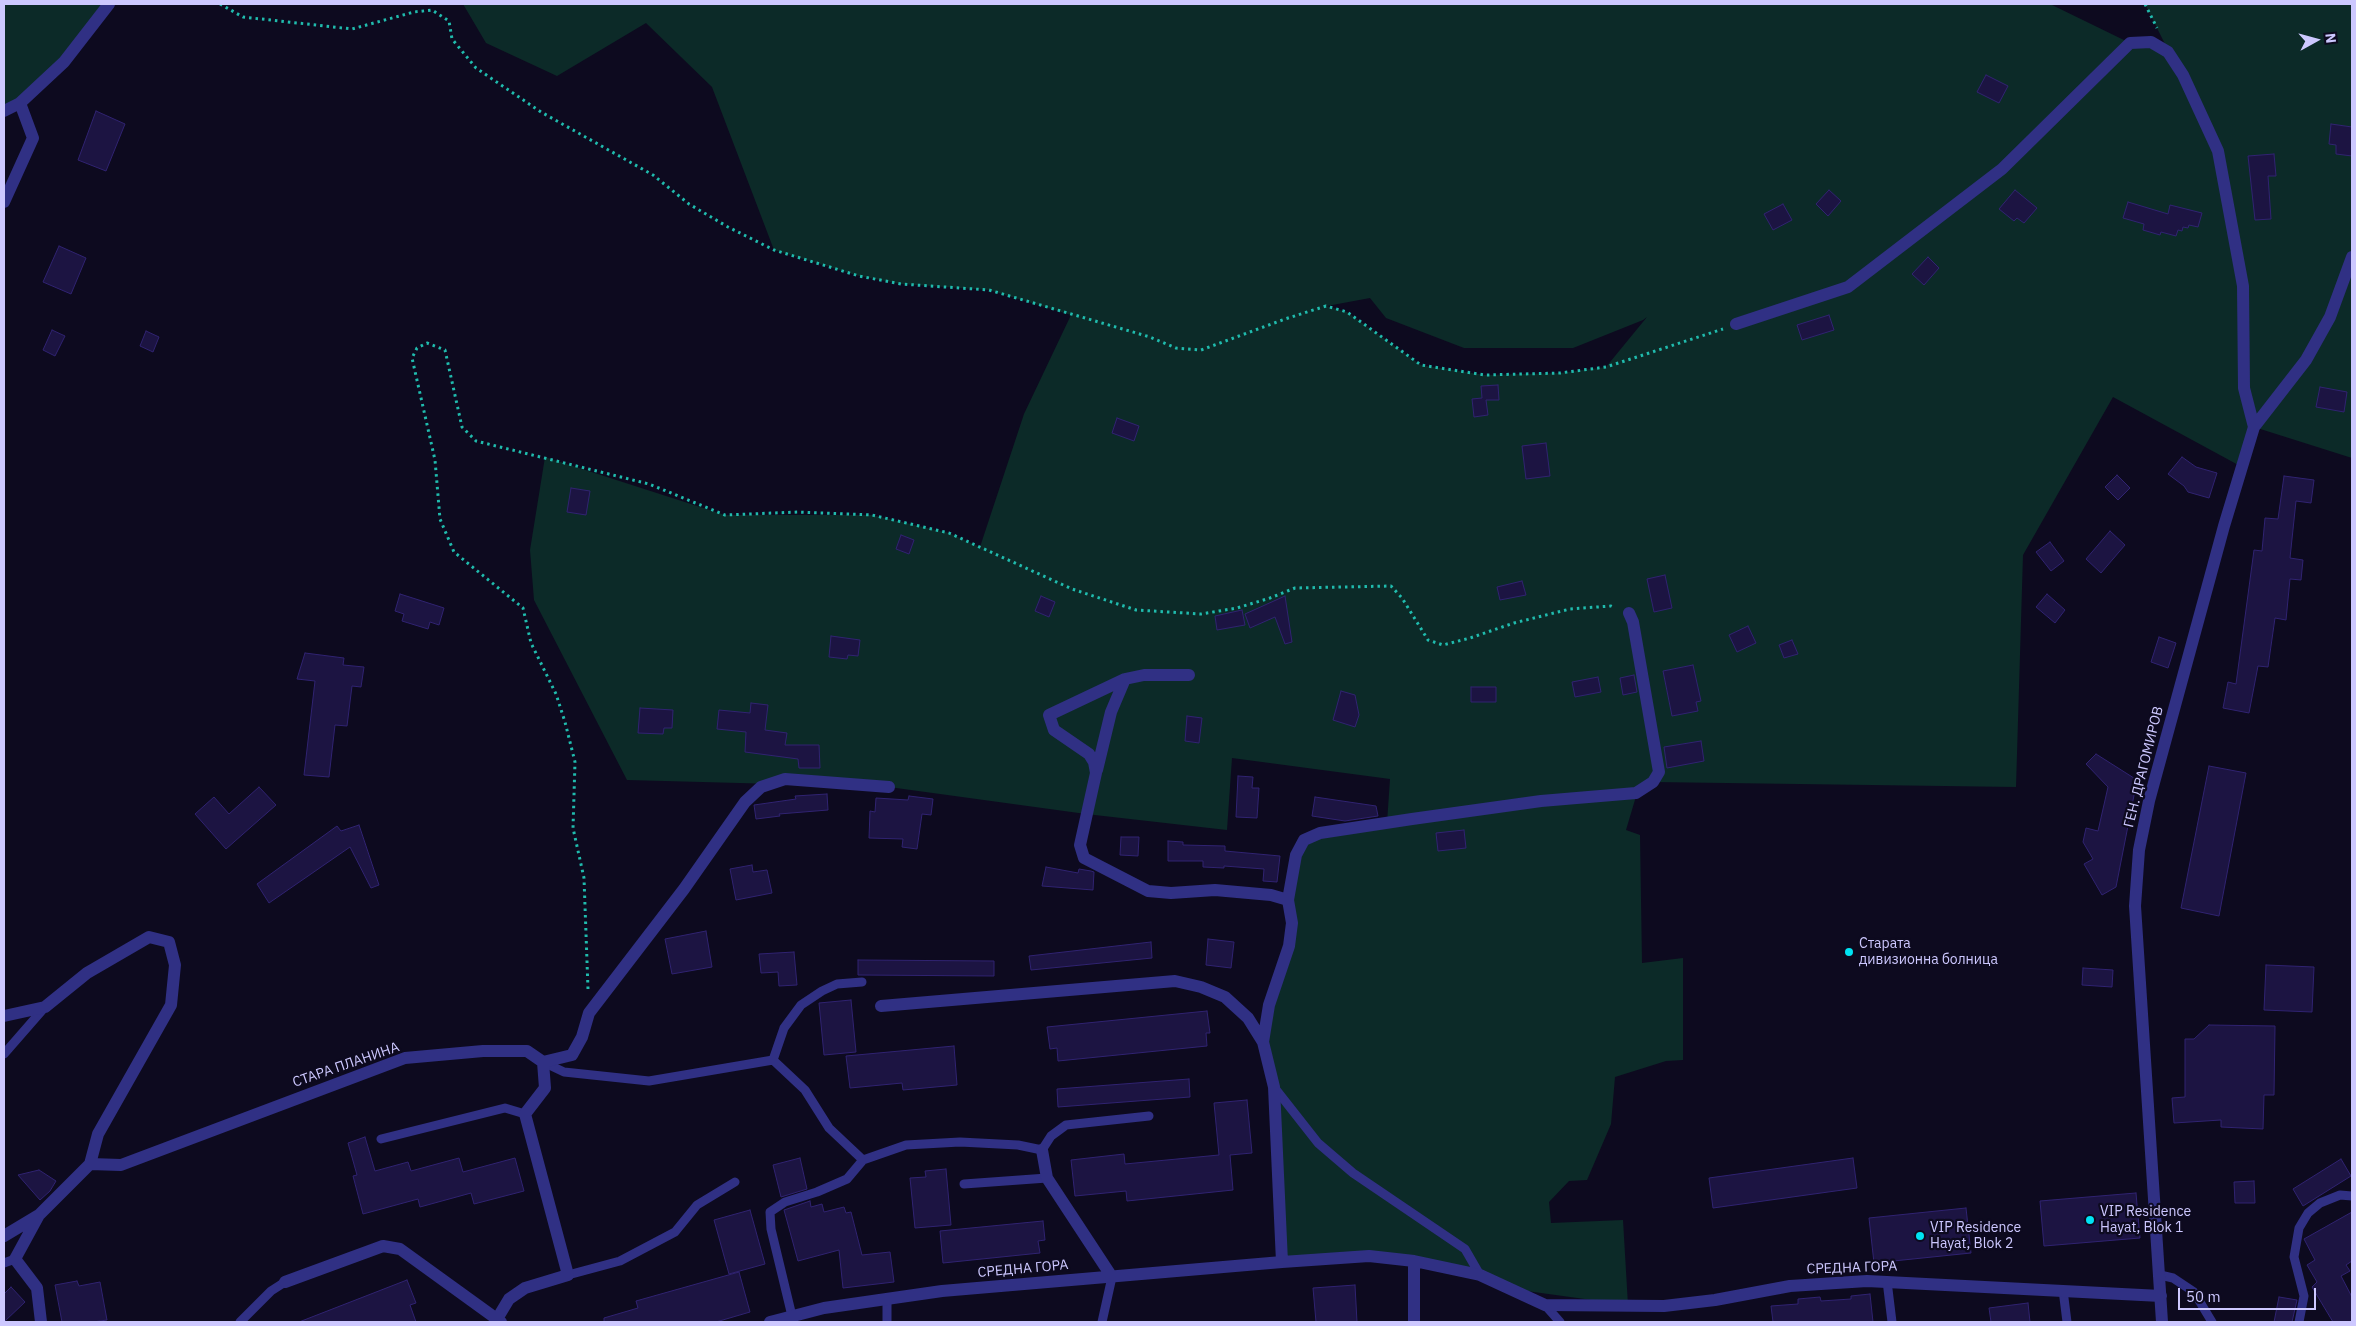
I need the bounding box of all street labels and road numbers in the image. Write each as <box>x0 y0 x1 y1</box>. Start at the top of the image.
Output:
street label: ГЕН. ДРАГОМИРОВ <box>2121 705 2167 829</box>
street label: СТАРА ПЛАНИНА <box>290 1039 402 1091</box>
street label: СРЕДНА ГОРА <box>977 1257 1069 1281</box>
street label: СРЕДНА ГОРА <box>1806 1258 1898 1278</box>

